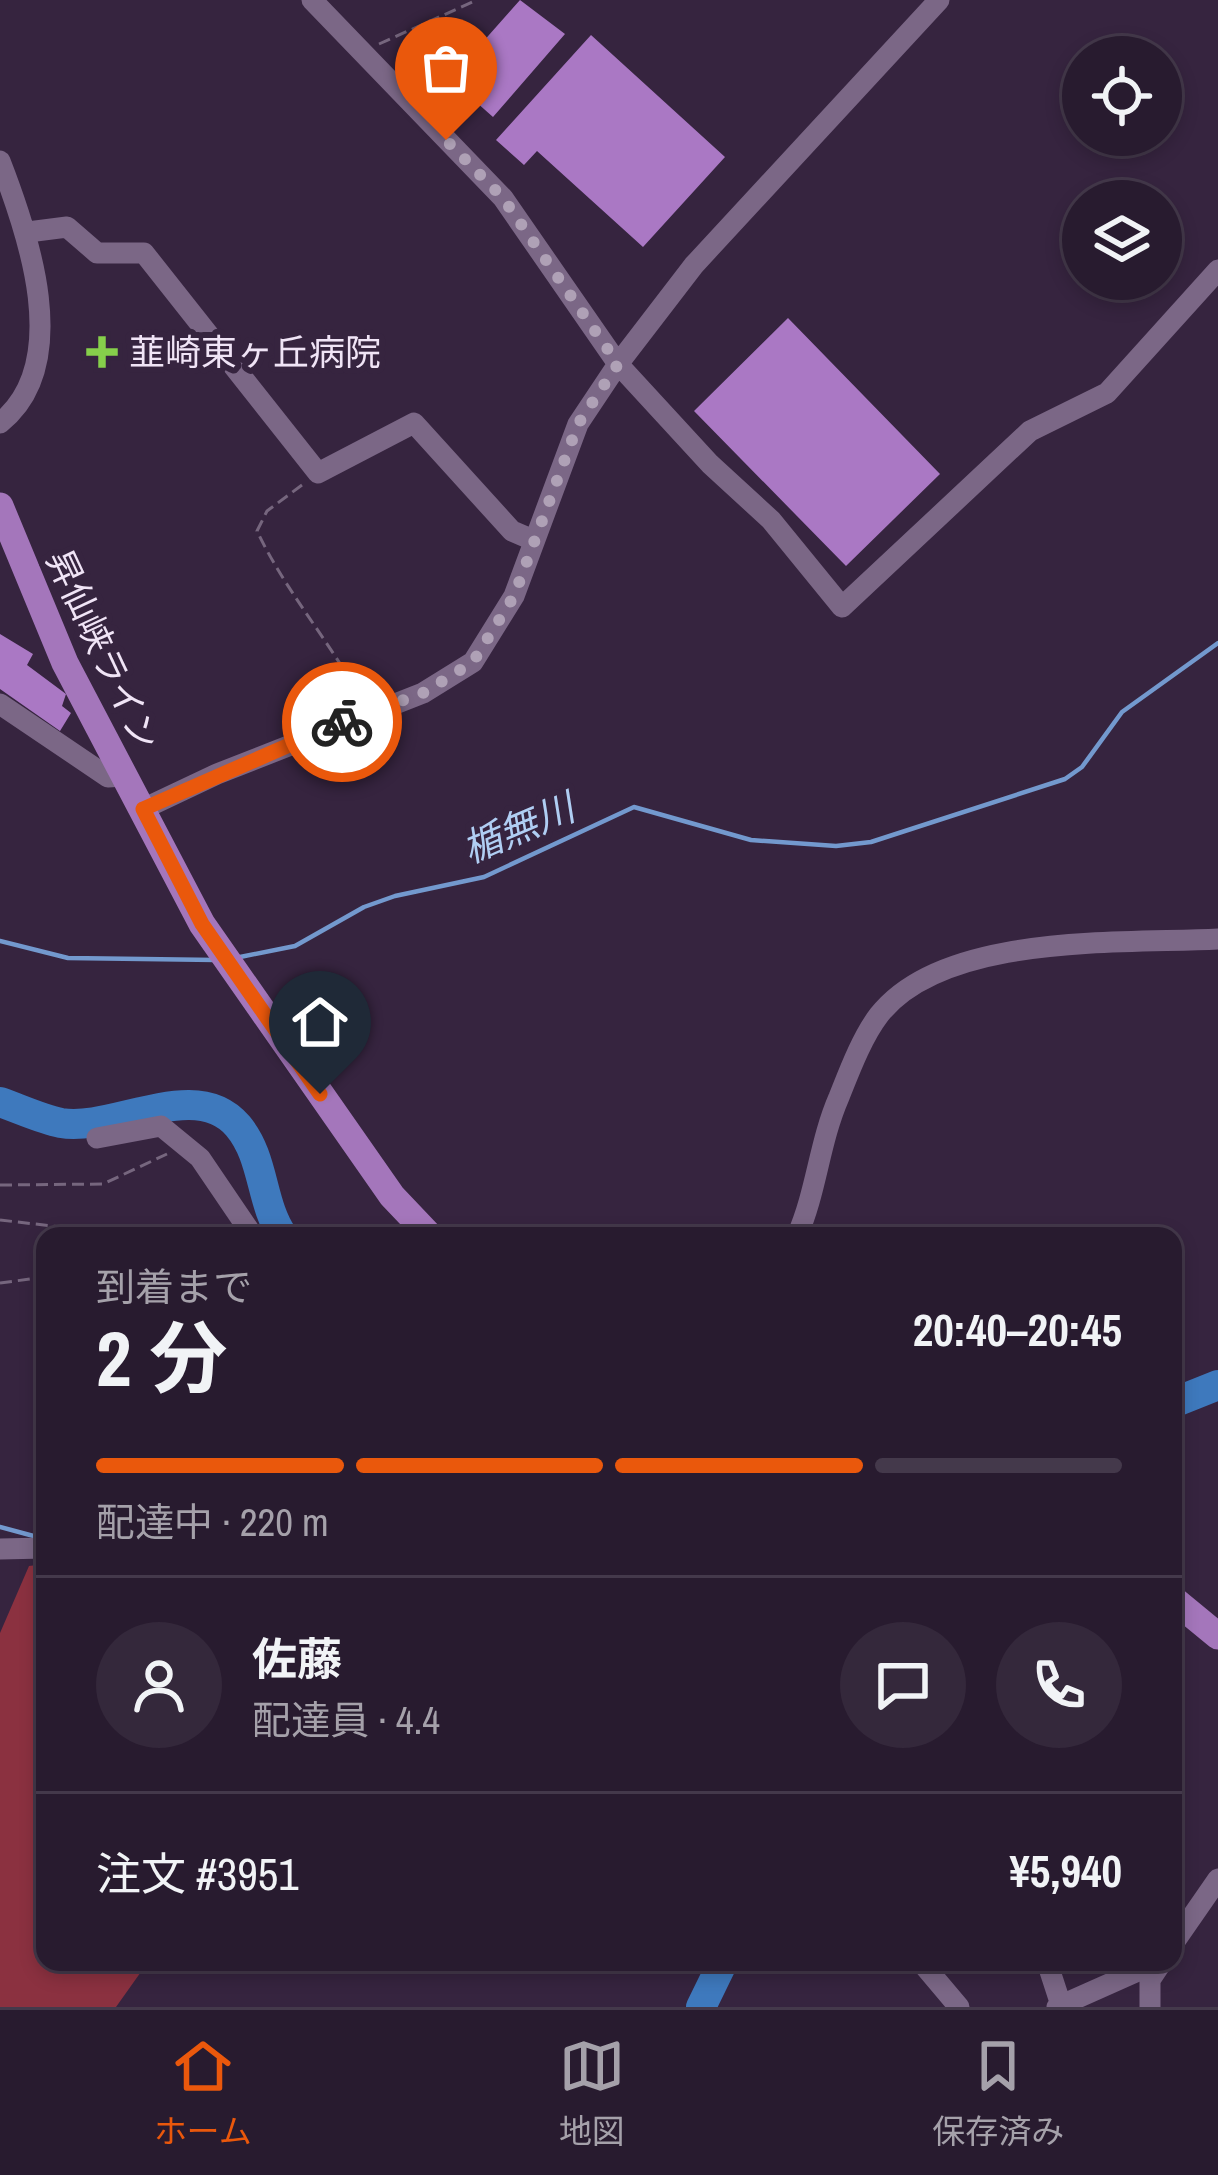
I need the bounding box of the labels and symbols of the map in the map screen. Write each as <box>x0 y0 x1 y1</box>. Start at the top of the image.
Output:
pin <box>395 17 497 140</box>
place label: 韮崎東ヶ丘病院 <box>129 328 381 376</box>
marker: 韮崎東ヶ丘病院 <box>86 336 118 368</box>
street label: 昇仙峡ライン <box>36 542 170 758</box>
courier <box>282 662 402 782</box>
water label: 楯無川 <box>454 780 586 875</box>
pin <box>269 971 371 1094</box>

